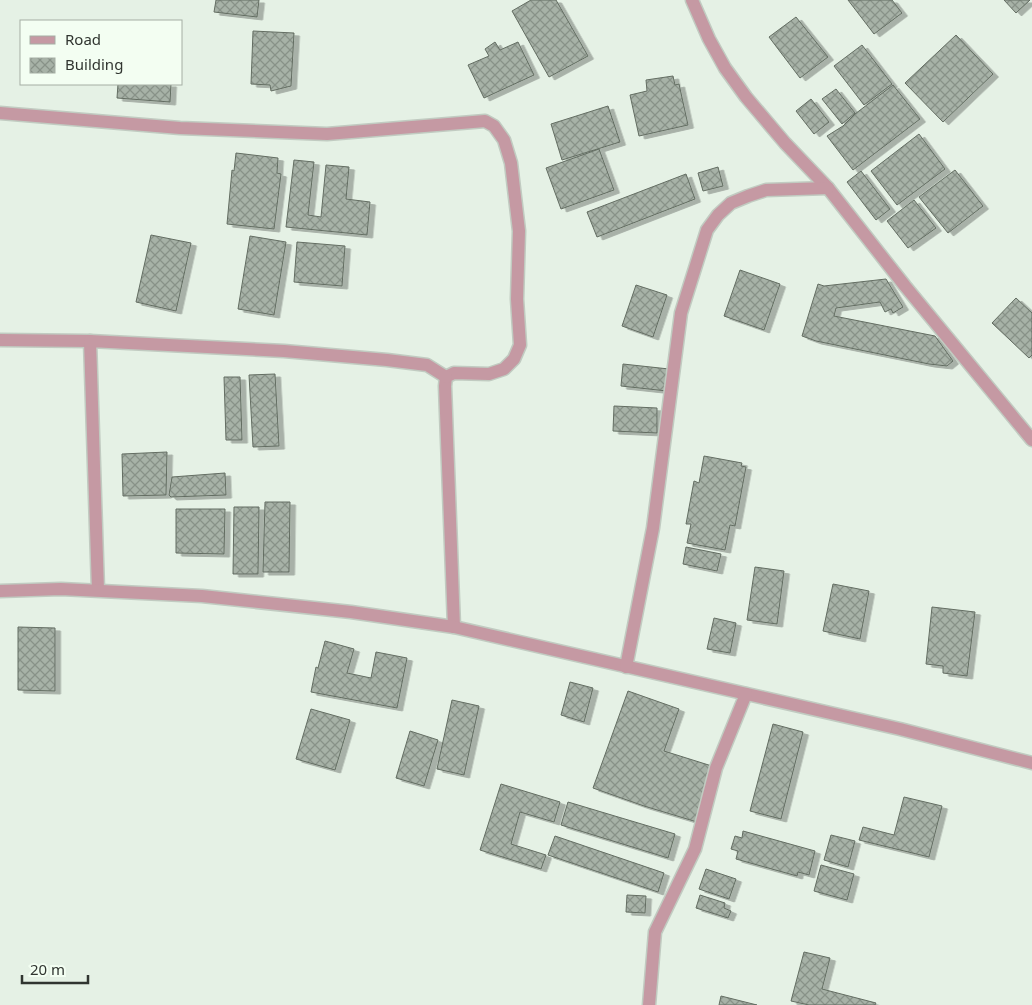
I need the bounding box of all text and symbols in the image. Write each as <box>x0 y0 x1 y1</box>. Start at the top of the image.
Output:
legend <box>20 20 182 85</box>
text: Road <box>65 29 101 49</box>
text: Building <box>65 54 123 74</box>
scale bar <box>22 952 89 984</box>
text: 20 m <box>30 959 65 979</box>

